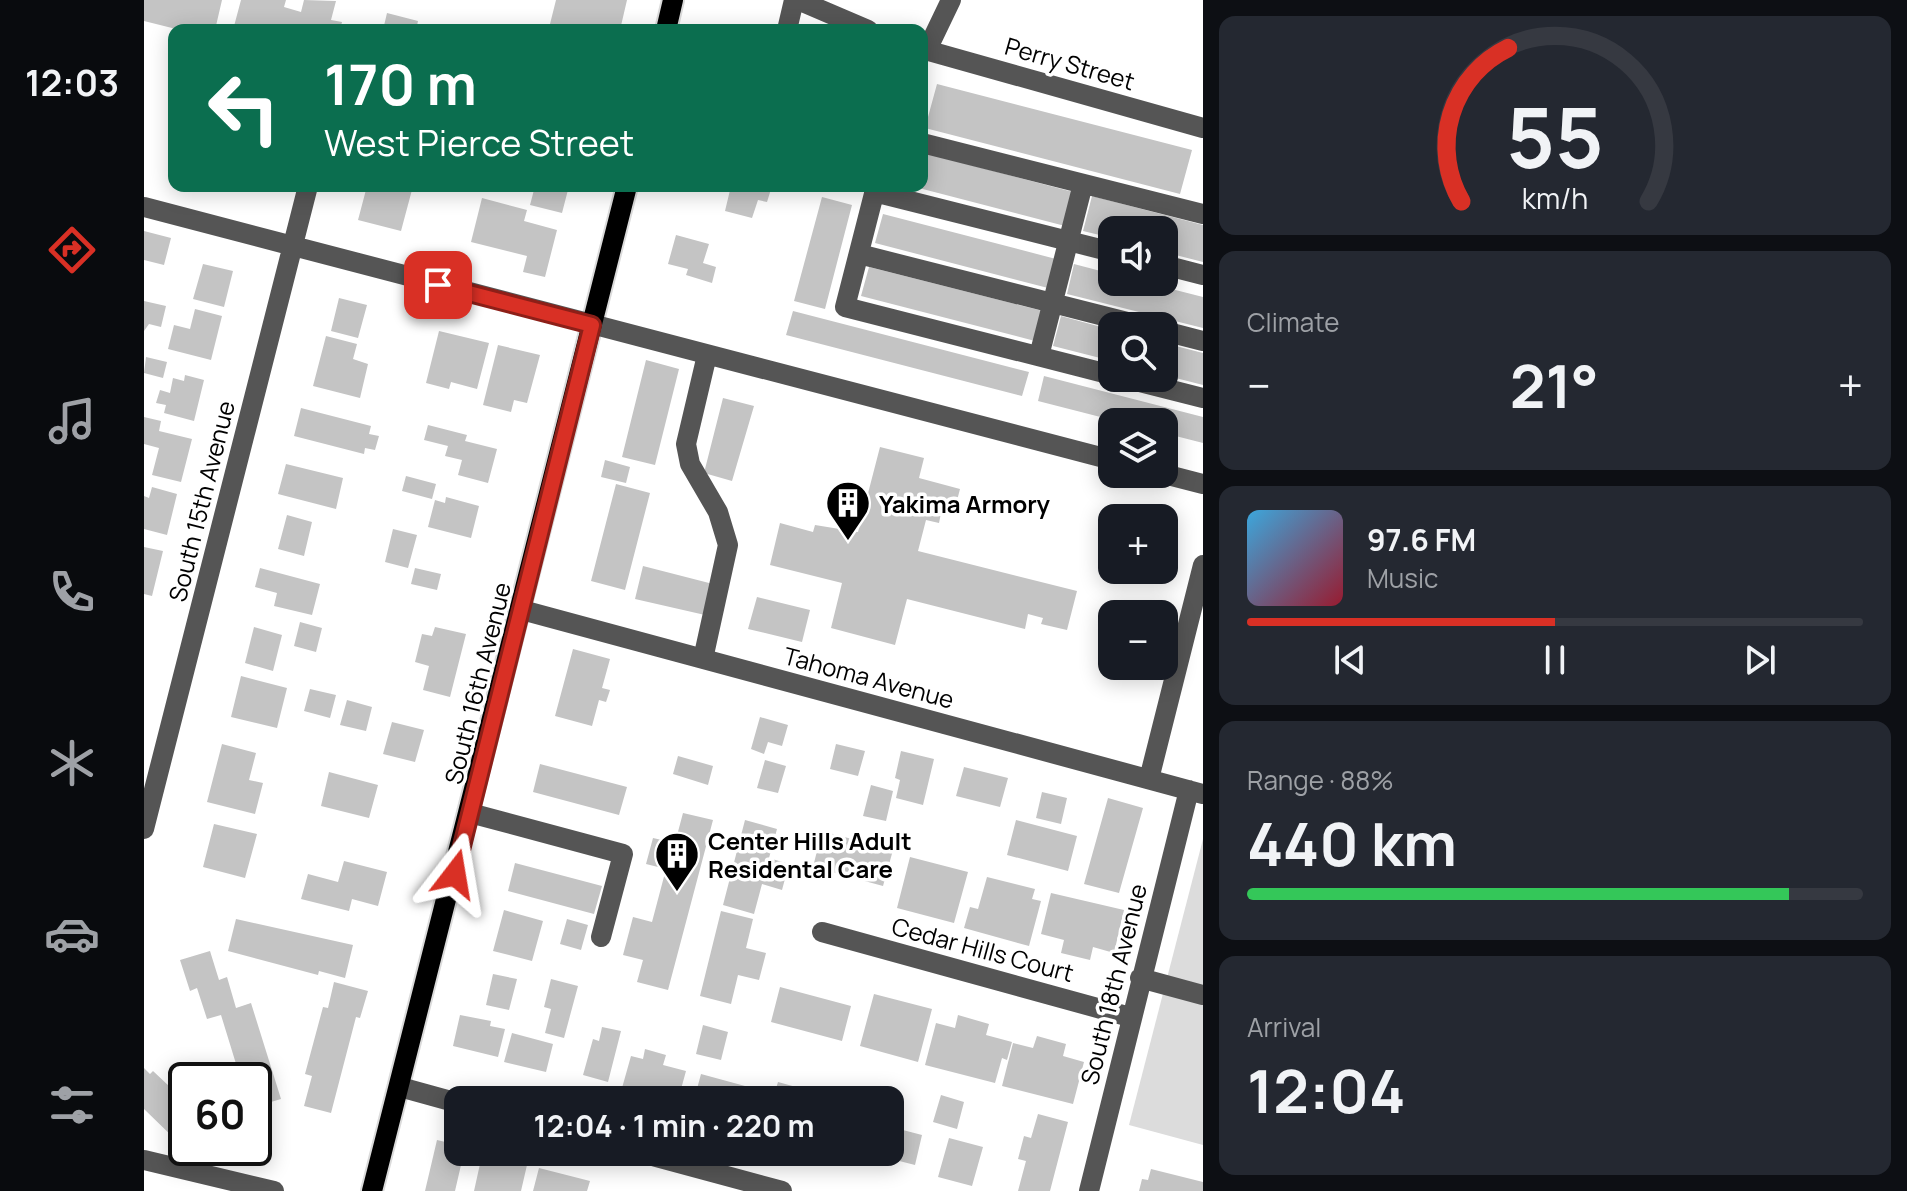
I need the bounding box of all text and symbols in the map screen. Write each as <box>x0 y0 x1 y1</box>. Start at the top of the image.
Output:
street label: Perry Street <box>1001 29 1139 97</box>
text: 170 m <box>324 45 477 122</box>
icon: left <box>192 56 296 160</box>
text: 12:03 <box>25 58 119 107</box>
text: 55 <box>1506 78 1604 192</box>
text: West Pierce Street <box>324 118 634 167</box>
text: km/h <box>1522 179 1588 218</box>
map controls <box>1098 216 1178 680</box>
button: sound <box>1098 216 1178 296</box>
icon: directions <box>44 222 100 278</box>
pin <box>404 251 472 319</box>
icon: arrive <box>416 263 460 307</box>
text: Climate <box>1247 304 1339 340</box>
button: search <box>1098 312 1178 392</box>
text: 21° <box>1510 344 1599 426</box>
text: − <box>1247 355 1271 415</box>
text: + <box>1838 355 1863 415</box>
icon: music <box>44 393 100 449</box>
street label: South 15th Avenue <box>160 397 242 605</box>
button: layers <box>1098 408 1178 488</box>
building icon: Yakima Armory <box>824 479 872 542</box>
place label: Yakima Armory <box>879 487 1050 520</box>
button: + <box>1098 504 1178 584</box>
text: 97.6 FM <box>1367 519 1476 560</box>
text: Music <box>1367 560 1438 596</box>
icon: phone <box>44 564 100 620</box>
street label: South 16th Avenue <box>436 579 518 787</box>
button: − <box>1098 600 1178 680</box>
street label: Tahoma Avenue <box>780 638 958 716</box>
icon: previous <box>1328 638 1372 682</box>
icon: pause <box>1533 638 1577 682</box>
icon: next <box>1738 638 1782 682</box>
icon: climate <box>44 735 100 791</box>
text: Range · 88% <box>1247 762 1394 798</box>
text: 440 km <box>1247 802 1457 884</box>
place label: Center Hills Adult Residental Care <box>708 824 912 885</box>
building icon: Center Hills Adult Residental Care <box>653 830 701 893</box>
position arrow <box>413 832 497 916</box>
street label: South 18th Avenue <box>1072 880 1154 1088</box>
icon: car <box>44 906 100 962</box>
street label: Cedar Hills Court <box>889 909 1077 989</box>
text: Arrival <box>1247 1009 1321 1045</box>
text: 12:04 <box>1247 1049 1406 1131</box>
speed limit sign: 60 <box>168 1062 272 1166</box>
icon: filters <box>44 1077 100 1133</box>
text: 12:04 · 1 min · 220 m <box>534 1105 815 1146</box>

